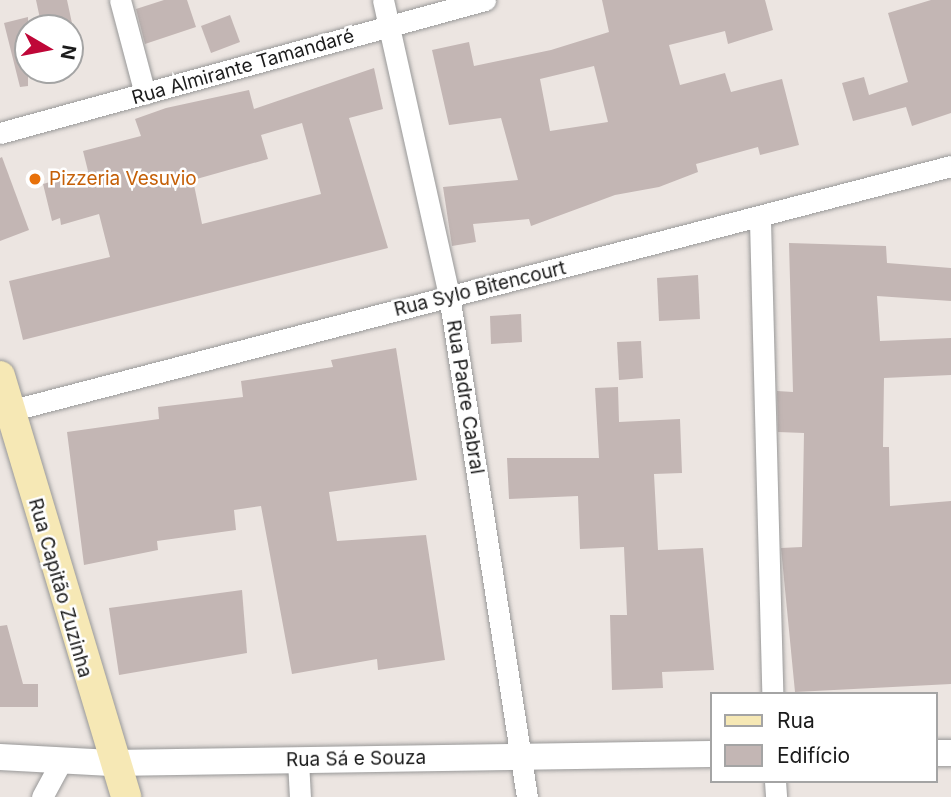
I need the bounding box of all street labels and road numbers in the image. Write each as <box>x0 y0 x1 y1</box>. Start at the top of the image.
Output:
street label: Rua Almirante Tamandaré <box>129 24 357 110</box>
street label: Rua Sylo Bitencourt <box>392 257 568 321</box>
street label: Rua Padre Cabral <box>442 318 488 476</box>
street label: Rua Capitão Zuzinha <box>23 496 97 680</box>
street label: Rua Sá e Souza <box>286 746 426 772</box>

